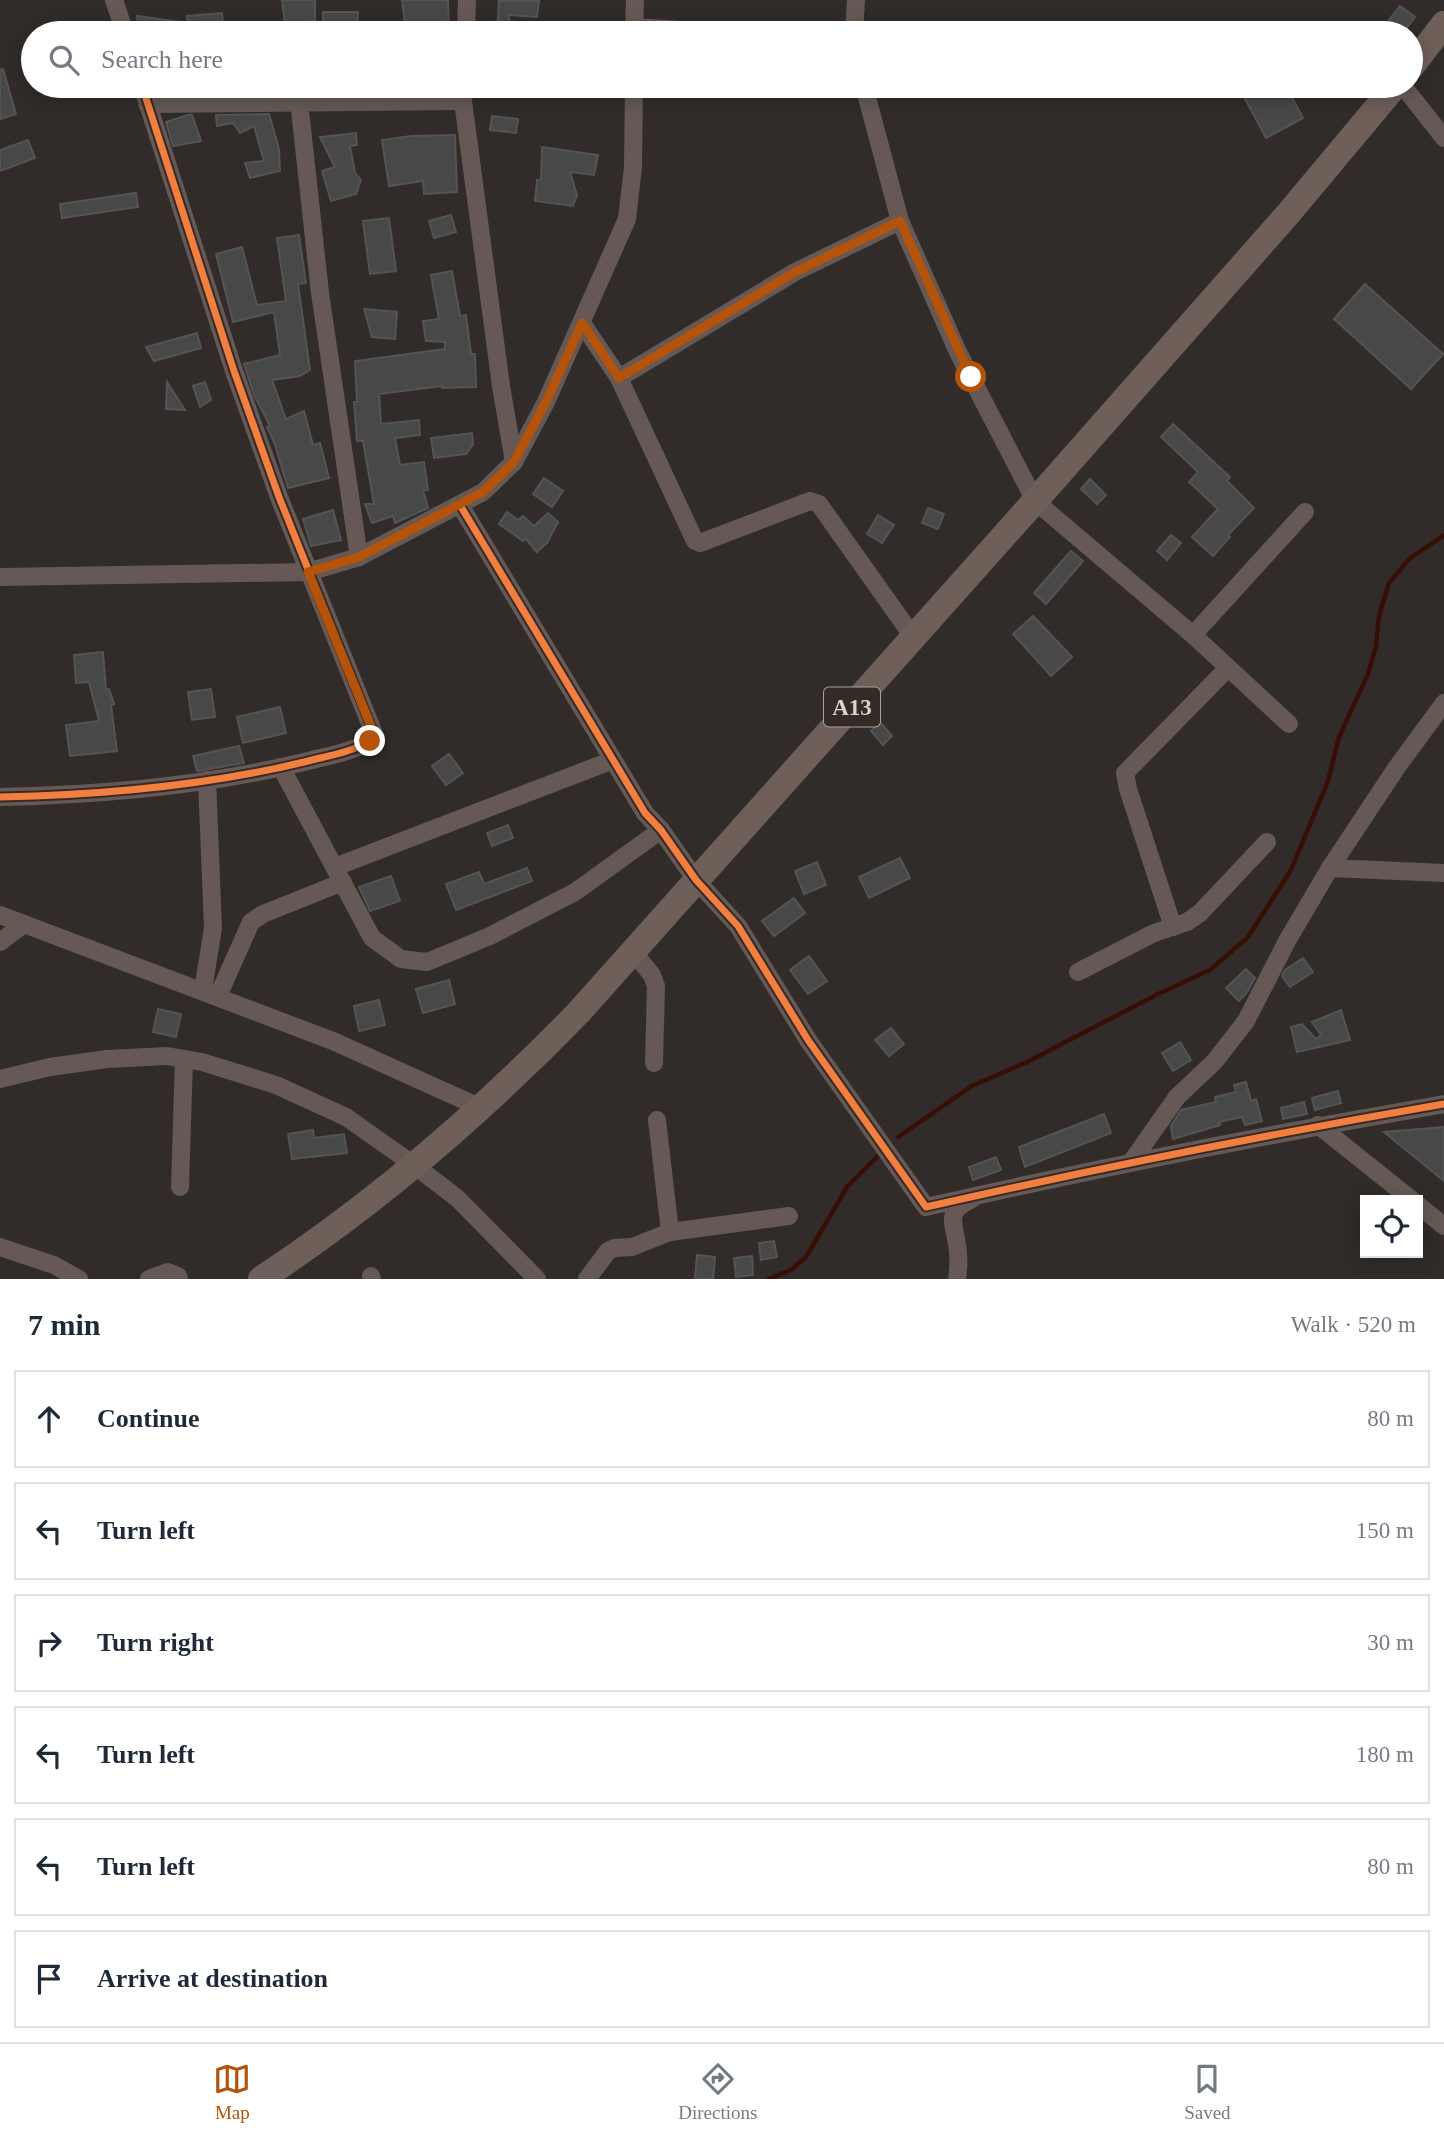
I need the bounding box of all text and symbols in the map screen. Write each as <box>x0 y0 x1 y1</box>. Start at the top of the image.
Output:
search box <box>21 21 1423 98</box>
icon: search <box>45 41 83 79</box>
text: Search here <box>101 45 223 74</box>
route start <box>955 361 986 392</box>
road number: A13 <box>824 688 880 726</box>
route end <box>354 725 385 756</box>
map controls <box>1360 1195 1423 1258</box>
button: locate <box>1360 1195 1423 1258</box>
text: 7 min <box>28 1308 101 1341</box>
text: Walk · 520 m <box>1291 1312 1416 1337</box>
icon: ahead <box>30 1400 68 1438</box>
text: Continue <box>97 1404 200 1433</box>
text: 80 m <box>1367 1406 1414 1431</box>
icon: left <box>30 1512 68 1550</box>
text: Turn left <box>97 1516 195 1545</box>
text: 150 m <box>1356 1518 1414 1543</box>
icon: right <box>30 1624 68 1662</box>
text: Turn right <box>97 1628 214 1657</box>
text: 30 m <box>1367 1630 1414 1655</box>
icon: left <box>30 1736 68 1774</box>
text: Turn left <box>97 1740 195 1769</box>
text: 180 m <box>1356 1742 1414 1767</box>
icon: left <box>30 1848 68 1886</box>
text: Turn left <box>97 1852 195 1881</box>
text: 80 m <box>1367 1854 1414 1879</box>
icon: arrive <box>30 1960 68 1998</box>
text: Arrive at destination <box>97 1964 328 1993</box>
tab: Map <box>213 2060 251 2124</box>
tab: Directions <box>678 2060 757 2124</box>
tab: Saved <box>1184 2060 1231 2124</box>

